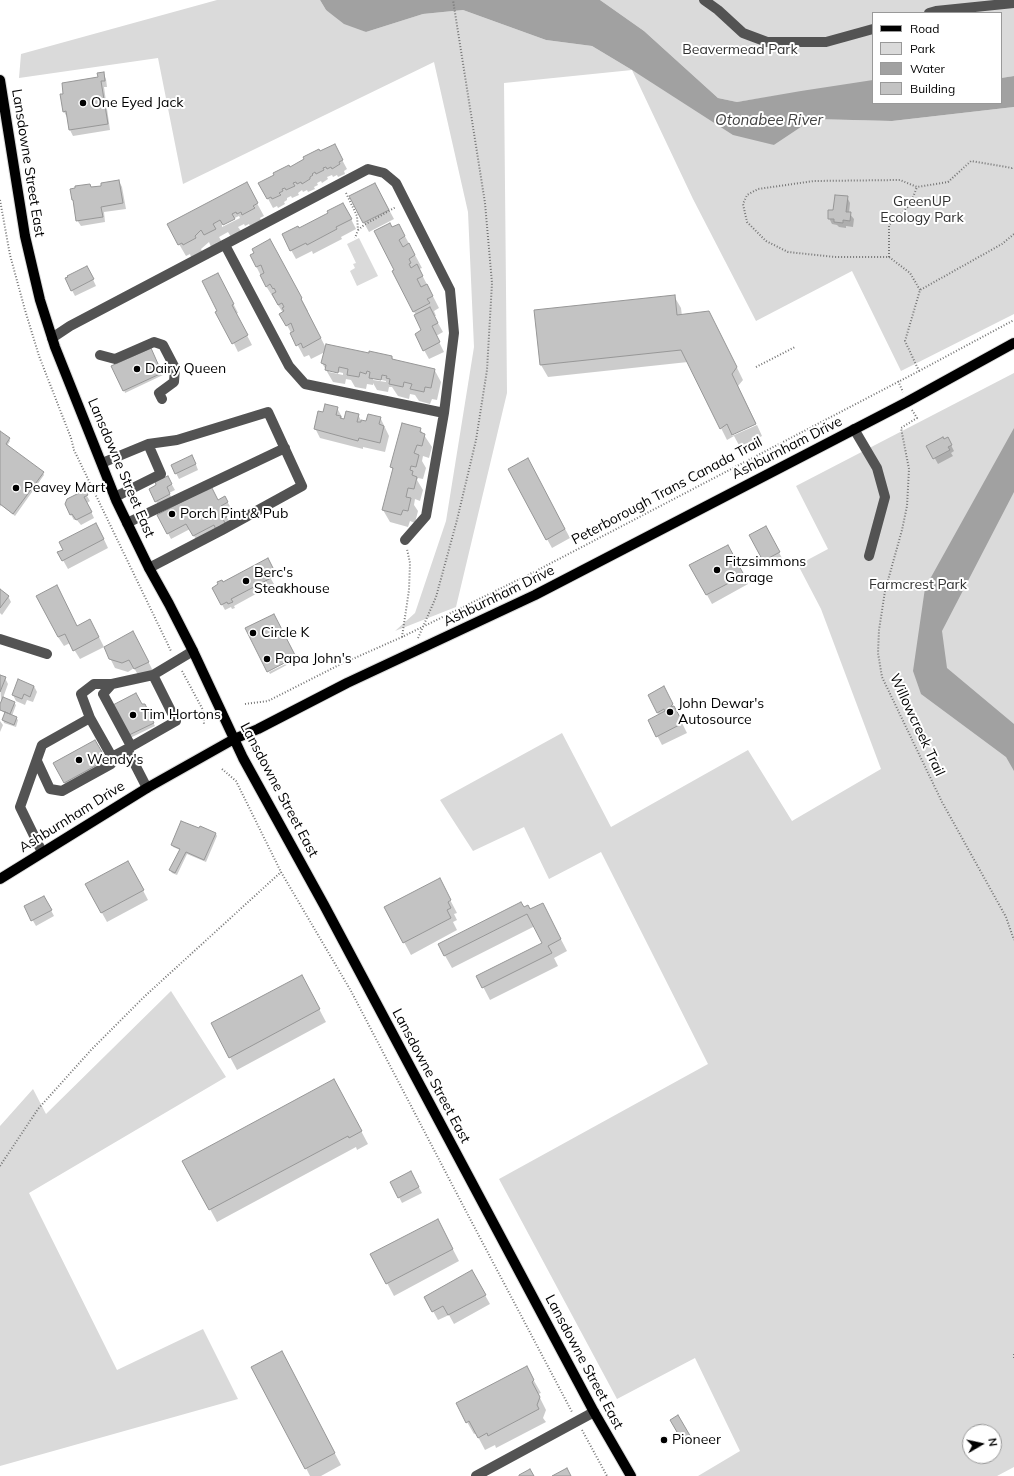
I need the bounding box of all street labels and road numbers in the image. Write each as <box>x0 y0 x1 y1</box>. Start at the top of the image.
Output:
street label: Lansdowne Street East <box>8 88 48 238</box>
street label: Lansdowne Street East <box>84 396 158 540</box>
street label: Ashburnham Drive <box>729 413 845 483</box>
street label: Peterborough Trans Canada Trail <box>569 433 765 549</box>
street label: Ashburnham Drive <box>441 562 557 630</box>
street label: Willowcreek Trail <box>886 671 948 779</box>
street label: Lansdowne Street East <box>236 720 322 860</box>
street label: Ashburnham Drive <box>16 778 128 856</box>
street label: Lansdowne Street East <box>388 1006 474 1146</box>
street label: Lansdowne Street East <box>541 1292 627 1432</box>

